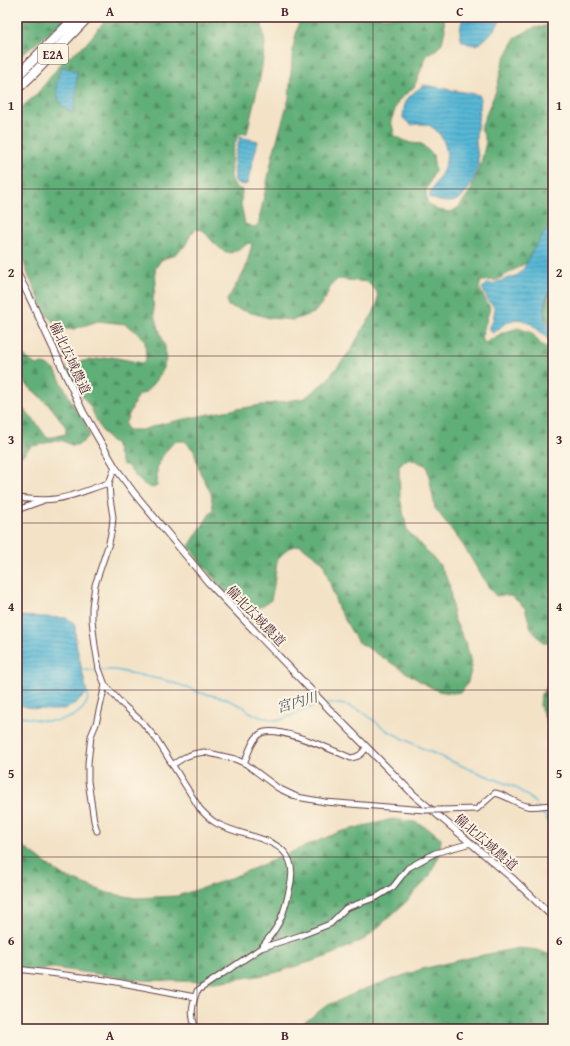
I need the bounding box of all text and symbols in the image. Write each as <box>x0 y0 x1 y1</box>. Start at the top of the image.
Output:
text: A <box>106 2 115 21</box>
text: B <box>281 2 289 21</box>
text: C <box>456 2 464 21</box>
road number: E2A <box>38 44 68 64</box>
text: 1 <box>8 96 14 115</box>
text: 1 <box>556 96 562 115</box>
text: 2 <box>8 263 15 282</box>
text: 2 <box>556 263 563 282</box>
street label: 備北広域農道 <box>45 319 95 397</box>
text: 3 <box>8 430 14 449</box>
text: 3 <box>556 430 562 449</box>
street label: 備北広域農道 <box>222 581 290 651</box>
text: 4 <box>8 597 15 616</box>
text: 4 <box>556 597 563 616</box>
water label: 宮内川 <box>274 686 322 717</box>
text: 5 <box>8 764 15 783</box>
text: 5 <box>556 764 563 783</box>
street label: 備北広域農道 <box>450 809 522 875</box>
text: 6 <box>8 931 15 950</box>
text: 6 <box>556 931 563 950</box>
text: A <box>106 1026 115 1045</box>
text: B <box>281 1026 289 1045</box>
text: C <box>456 1026 464 1045</box>

